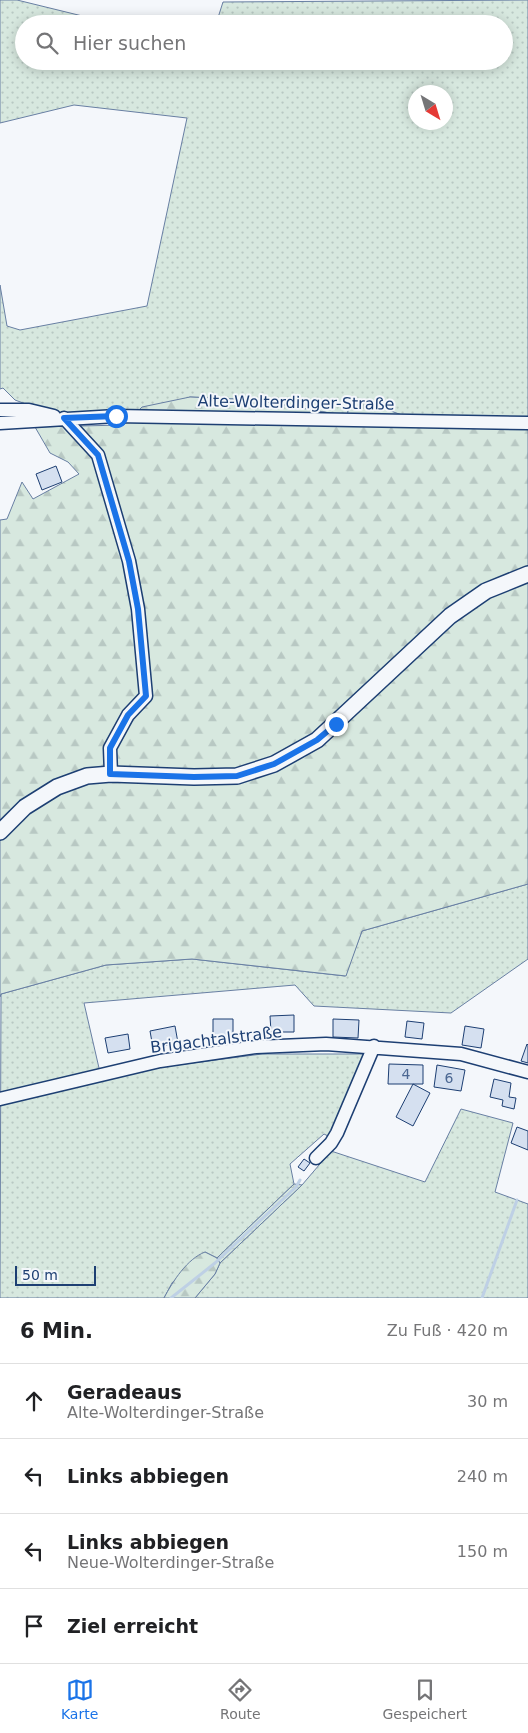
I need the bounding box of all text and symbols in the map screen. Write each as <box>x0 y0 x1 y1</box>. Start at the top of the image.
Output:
search box <box>15 15 513 70</box>
icon: search <box>33 29 61 57</box>
text: Hier suchen <box>73 32 186 54</box>
north arrow <box>408 85 453 130</box>
street label: Alte-Wolterdinger-Straße <box>197 391 395 414</box>
route start <box>105 405 128 428</box>
route end <box>325 713 348 736</box>
street label: Brigachtalstraße <box>149 1022 283 1057</box>
house number: 4 <box>402 1066 411 1082</box>
house number: 6 <box>445 1070 454 1086</box>
scale bar <box>15 1263 96 1286</box>
text: 50 m <box>22 1267 58 1283</box>
text: 6 Min. <box>20 1319 93 1343</box>
text: Zu Fuß · 420 m <box>387 1321 508 1340</box>
text: Geradeaus <box>67 1381 182 1403</box>
icon: ahead <box>20 1387 48 1415</box>
text: 30 m <box>467 1392 508 1411</box>
text: Alte-Wolterdinger-Straße <box>67 1403 264 1422</box>
icon: left <box>20 1462 48 1490</box>
text: Links abbiegen <box>67 1465 229 1487</box>
text: 240 m <box>457 1467 508 1486</box>
text: Links abbiegen <box>67 1531 229 1553</box>
icon: left <box>20 1537 48 1565</box>
text: 150 m <box>457 1542 508 1561</box>
text: Neue-Wolterdinger-Straße <box>67 1553 274 1572</box>
icon: arrive <box>20 1612 48 1640</box>
text: Ziel erreicht <box>67 1615 198 1637</box>
tab: Karte <box>61 1676 98 1722</box>
tab: Route <box>220 1676 261 1722</box>
tab: Gespeichert <box>383 1676 467 1722</box>

